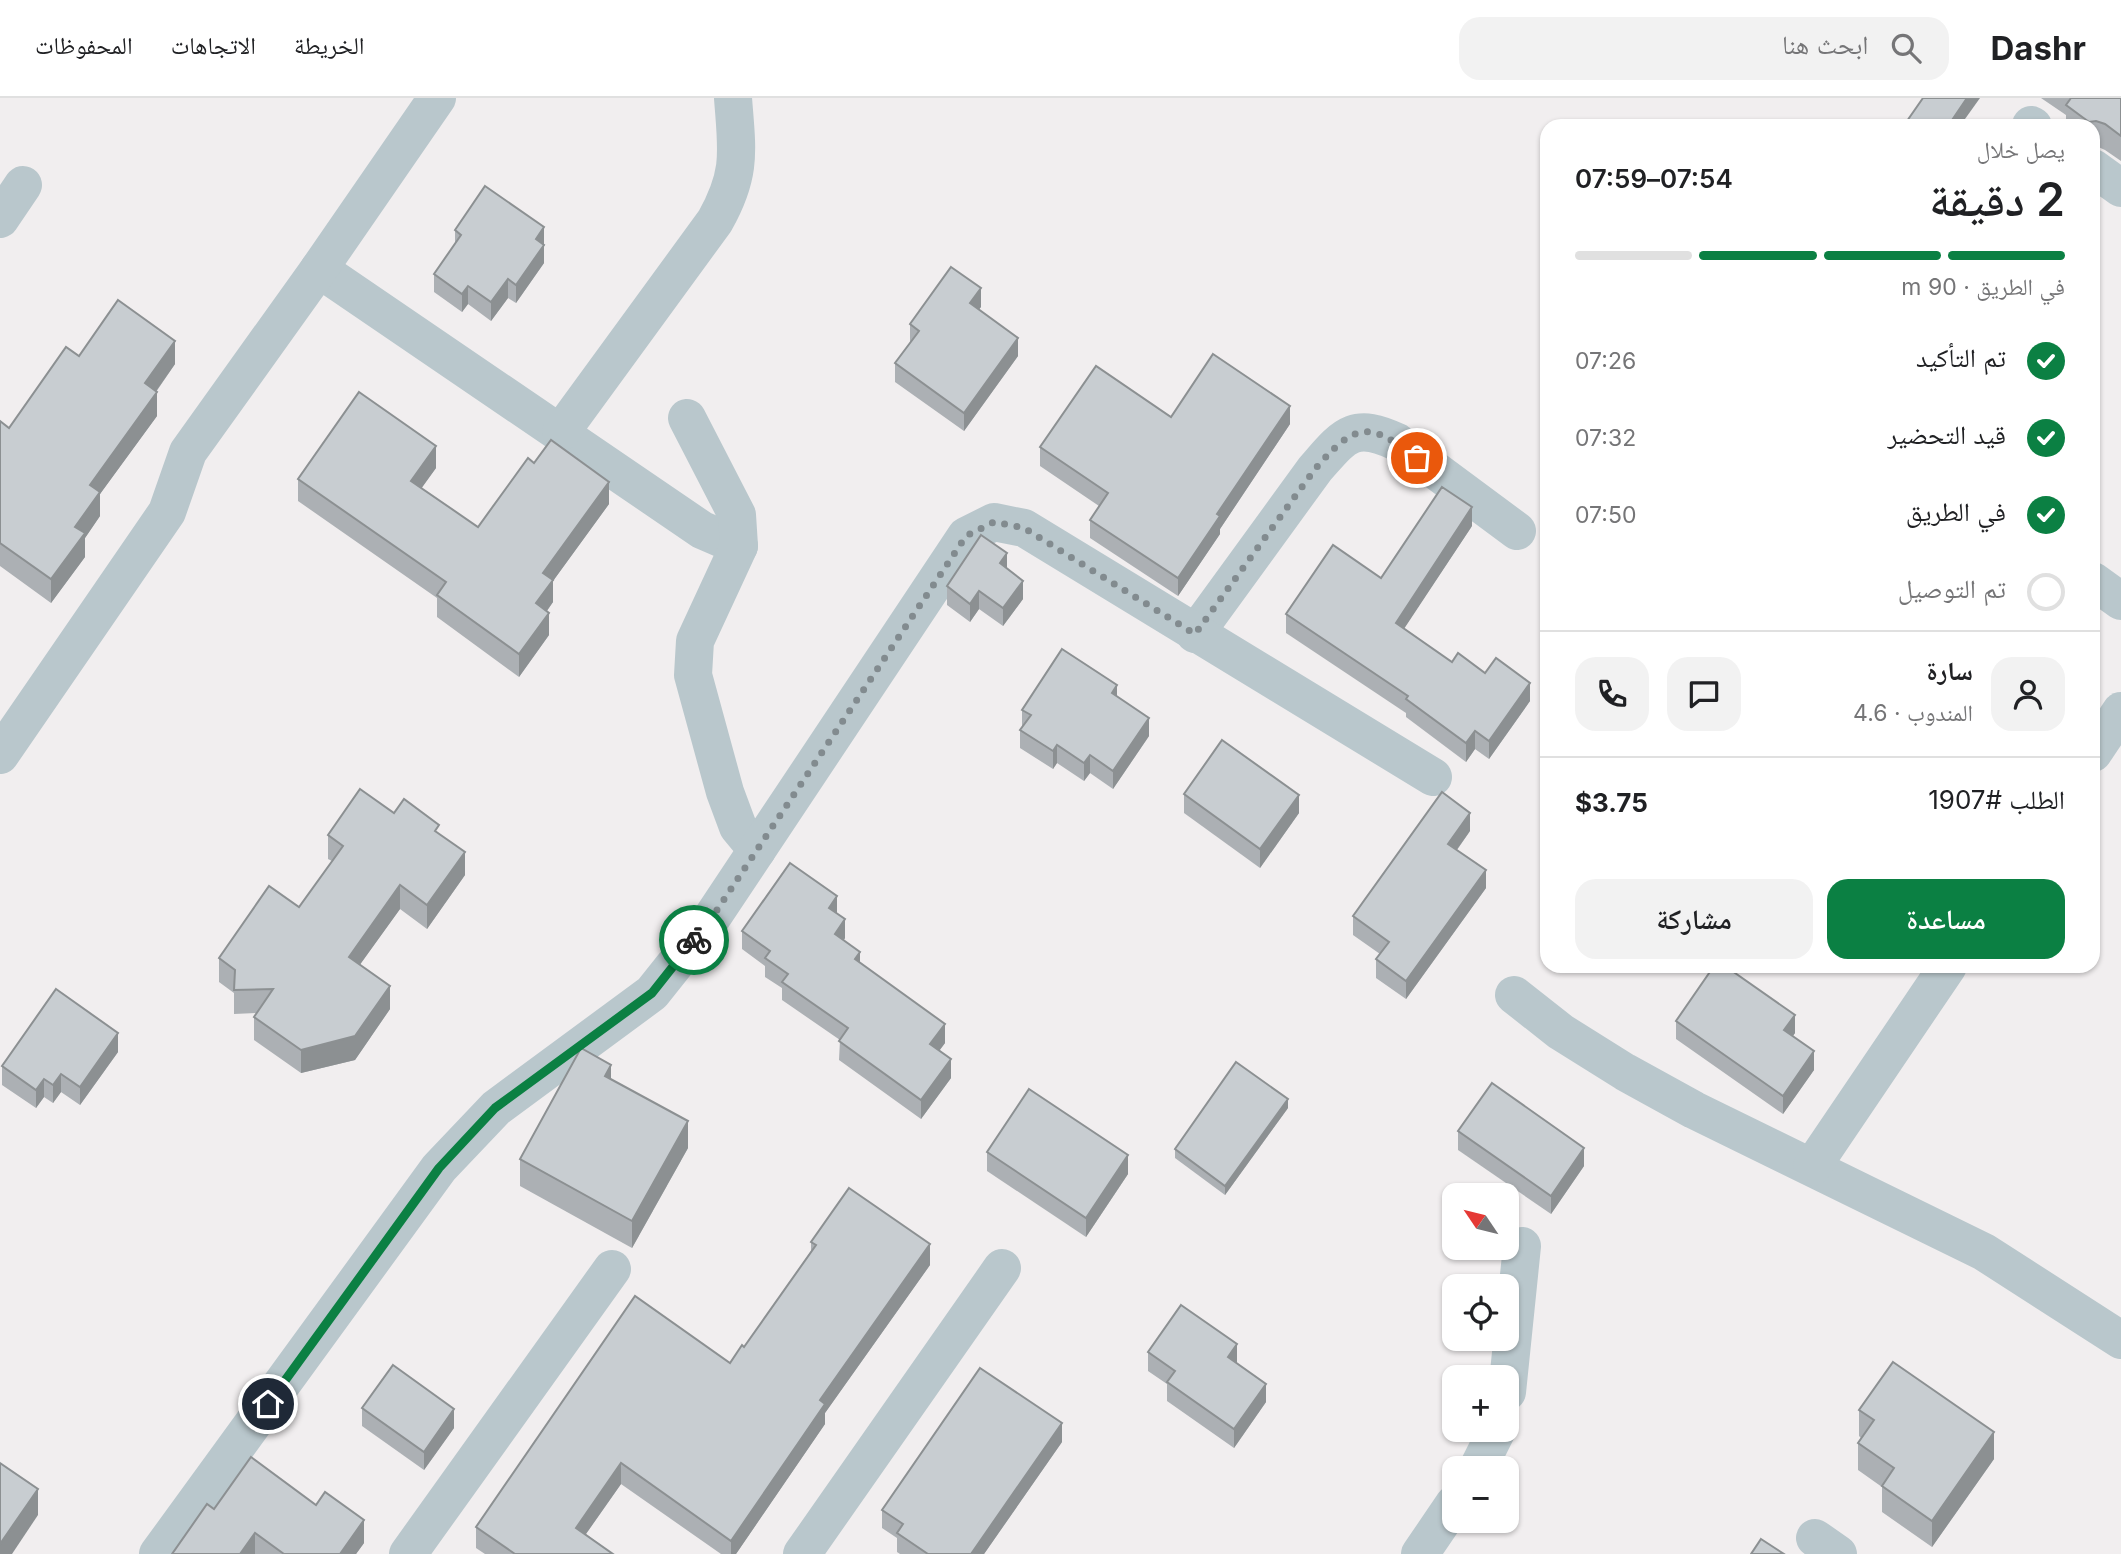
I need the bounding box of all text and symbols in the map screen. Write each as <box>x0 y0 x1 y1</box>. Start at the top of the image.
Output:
search box <box>1459 17 1949 80</box>
text: Dashr <box>1991 28 2086 68</box>
text: ابحث هنا <box>1782 29 1869 60</box>
icon: search <box>1887 29 1925 67</box>
text: المحفوظات <box>35 31 133 60</box>
text: الاتجاهات <box>171 31 256 60</box>
text: الخريطة <box>294 31 365 60</box>
text: يصل خلال <box>1977 136 2065 164</box>
text: 07:54–07:59 <box>1575 163 1733 194</box>
text: 2 دقيقة <box>1929 171 2065 227</box>
text: في الطريق · 90 m <box>1901 273 2065 301</box>
text: تم التأكيد <box>1916 342 2006 373</box>
icon: check <box>2027 342 2065 380</box>
text: 07:26 <box>1575 347 1636 375</box>
text: قيد التحضير <box>1888 419 2006 450</box>
icon: check <box>2027 419 2065 457</box>
text: 07:32 <box>1575 424 1636 452</box>
pin <box>1387 428 1447 488</box>
icon: bag <box>1398 439 1436 477</box>
text: في الطريق <box>1906 496 2006 527</box>
icon: check <box>2027 496 2065 534</box>
text: 07:50 <box>1575 501 1636 529</box>
text: تم التوصيل <box>1898 573 2006 604</box>
text: سارة <box>1926 655 1973 686</box>
button: phone <box>1575 657 1649 731</box>
button: chat <box>1667 657 1741 731</box>
button: person <box>1991 657 2065 731</box>
text: المندوب · 4.6 <box>1853 699 1973 727</box>
text: الطلب #1907 <box>1928 784 2065 815</box>
text: $3.75 <box>1575 787 1648 818</box>
button: مشاركة <box>1575 879 1813 959</box>
button: مساعدة <box>1827 879 2065 959</box>
courier <box>659 905 729 975</box>
icon: bike <box>675 921 713 959</box>
north arrow <box>1442 1183 1519 1260</box>
map controls <box>1442 1183 1519 1533</box>
button: locate <box>1442 1274 1519 1351</box>
button: + <box>1442 1365 1519 1442</box>
pin <box>238 1374 298 1434</box>
icon: home <box>249 1385 287 1423</box>
button: − <box>1442 1456 1519 1533</box>

